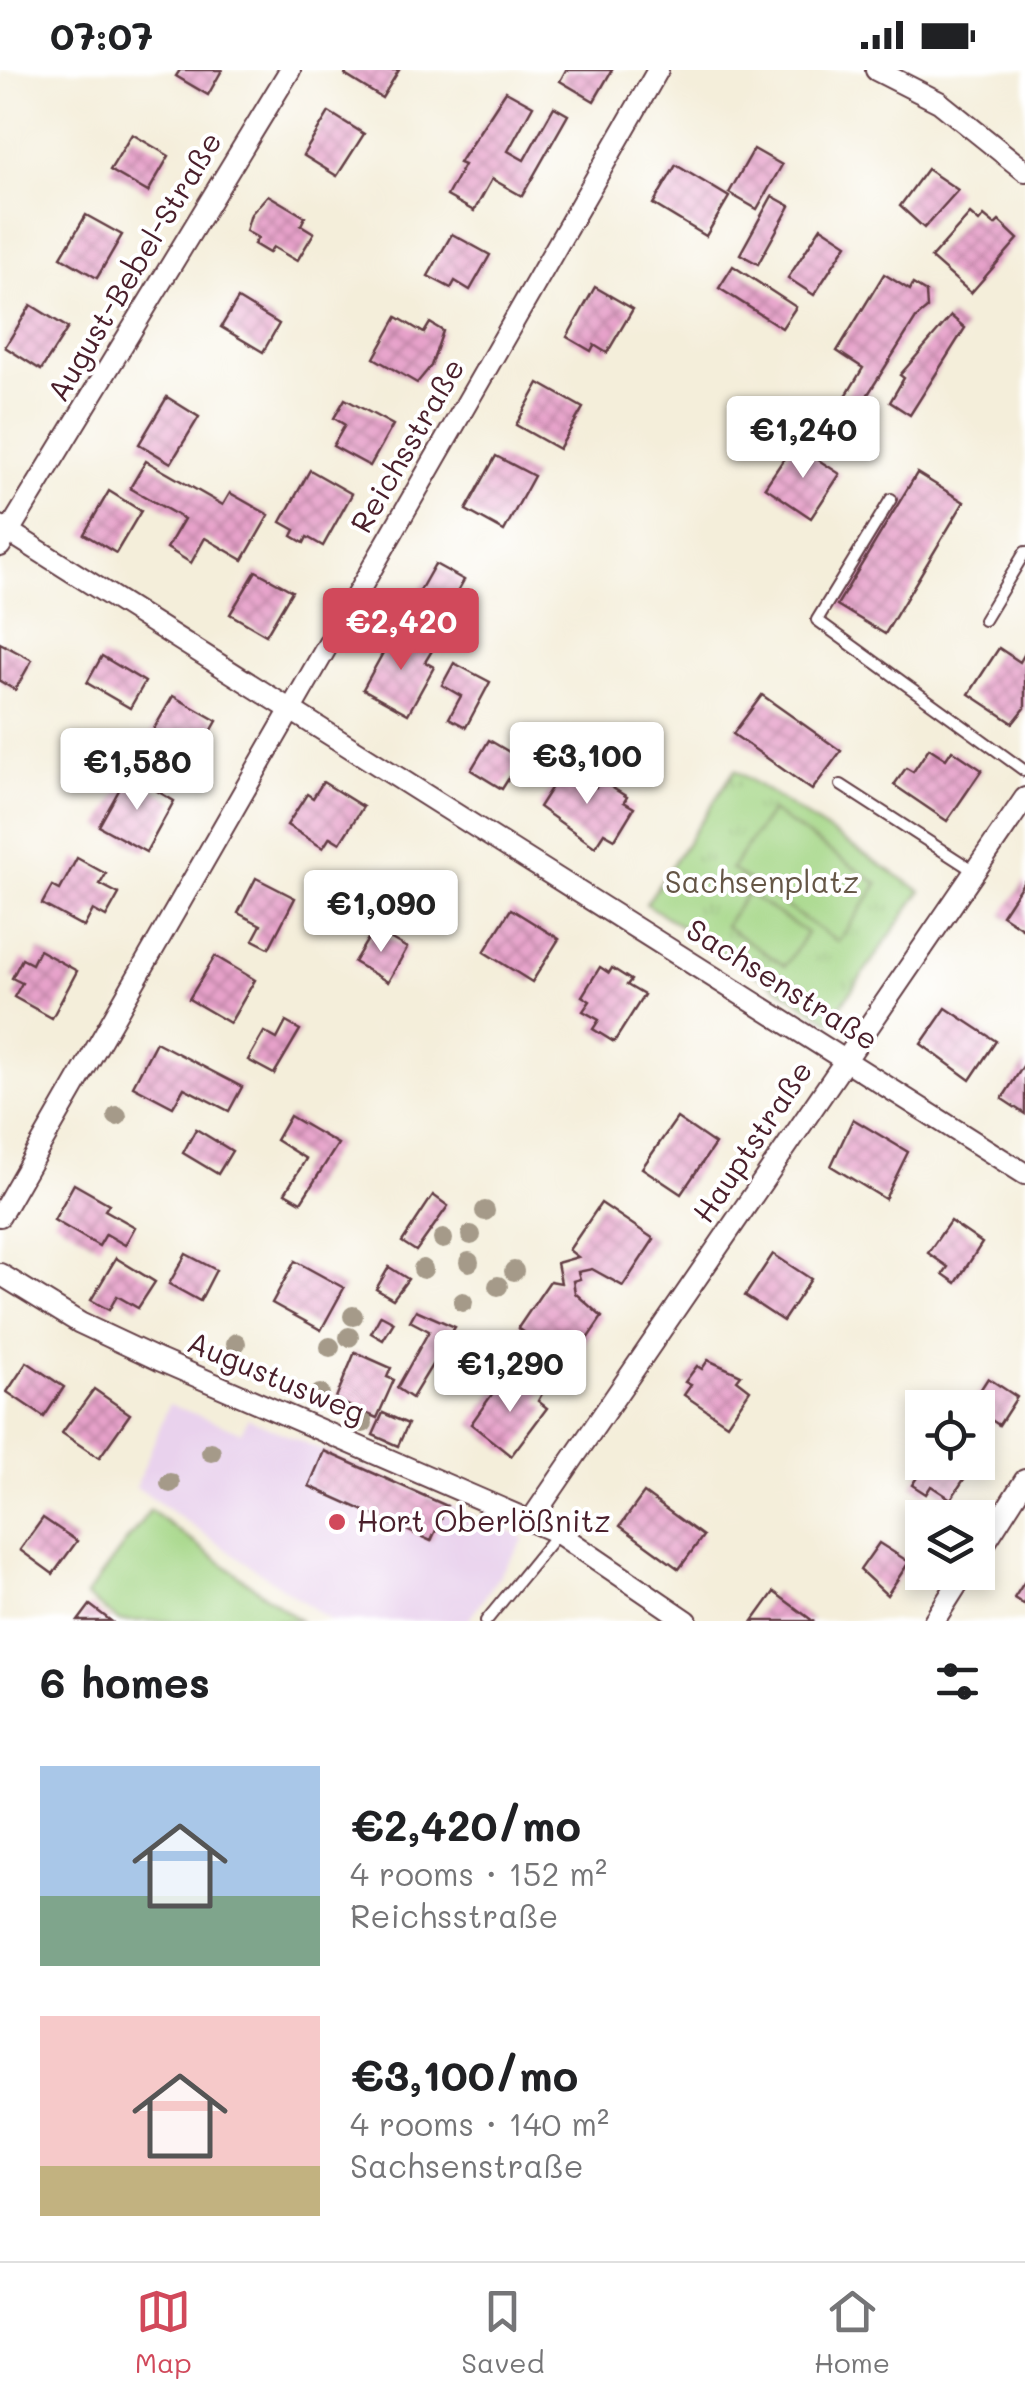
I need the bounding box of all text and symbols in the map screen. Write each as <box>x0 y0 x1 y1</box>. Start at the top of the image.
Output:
text: 07:07 <box>50 10 153 60</box>
street label: August-Bebel-Straße <box>37 124 230 408</box>
street label: Reichsstraße <box>340 350 472 540</box>
pin: €1,240 <box>722 396 884 481</box>
text: €1,240 <box>749 407 857 449</box>
pin: €2,420 <box>320 588 482 673</box>
text: €2,420 <box>345 599 457 641</box>
pin: €3,100 <box>506 722 668 807</box>
pin: €1,580 <box>56 728 218 813</box>
text: €3,100 <box>532 733 642 775</box>
text: €1,580 <box>82 739 192 781</box>
park label: Sachsenplatz <box>665 861 859 901</box>
pin: €1,090 <box>300 870 462 955</box>
text: €1,090 <box>326 881 436 923</box>
street label: Sachsenstraße <box>680 908 887 1058</box>
street label: Hauptstraße <box>682 1052 820 1230</box>
street label: Augustusweg <box>182 1321 372 1431</box>
pin: €1,290 <box>429 1330 591 1415</box>
text: €1,290 <box>456 1341 564 1383</box>
map controls <box>905 1390 995 1590</box>
button: locate <box>905 1390 995 1480</box>
place label: Hort Oberlößnitz <box>357 1500 611 1540</box>
button: layers <box>905 1500 995 1590</box>
marker: Hort Oberlößnitz <box>326 1511 348 1533</box>
text: 6 homes <box>40 1654 210 1709</box>
icon: filters <box>930 1654 985 1709</box>
text: €2,420/mo <box>350 1797 581 1852</box>
icon: home <box>120 1806 240 1926</box>
text: 4 rooms · 152 m² <box>350 1852 607 1894</box>
text: Reichsstraße <box>350 1894 558 1936</box>
text: €3,100/mo <box>350 2047 578 2102</box>
icon: home <box>120 2056 240 2176</box>
text: 4 rooms · 140 m² <box>350 2102 609 2144</box>
text: Sachsenstraße <box>350 2144 584 2186</box>
tab: Map <box>135 2284 192 2380</box>
tab: Saved <box>461 2284 544 2380</box>
tab: Home <box>814 2284 890 2380</box>

